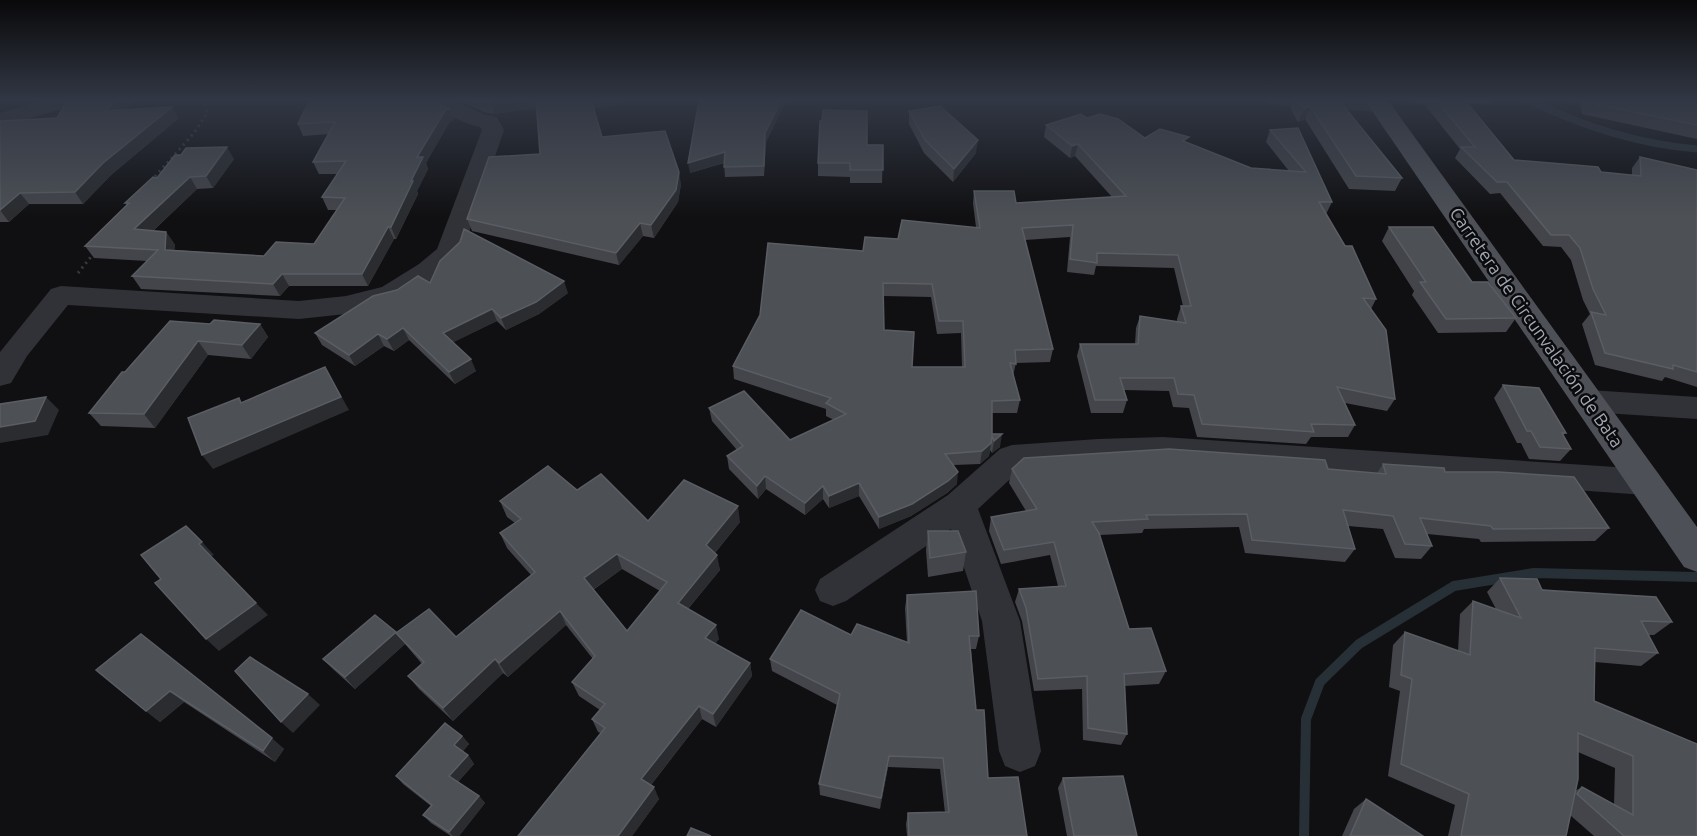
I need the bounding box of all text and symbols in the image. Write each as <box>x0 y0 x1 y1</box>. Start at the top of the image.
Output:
street label: Carretera de Circunvalación de Bata <box>1446 203 1628 451</box>

